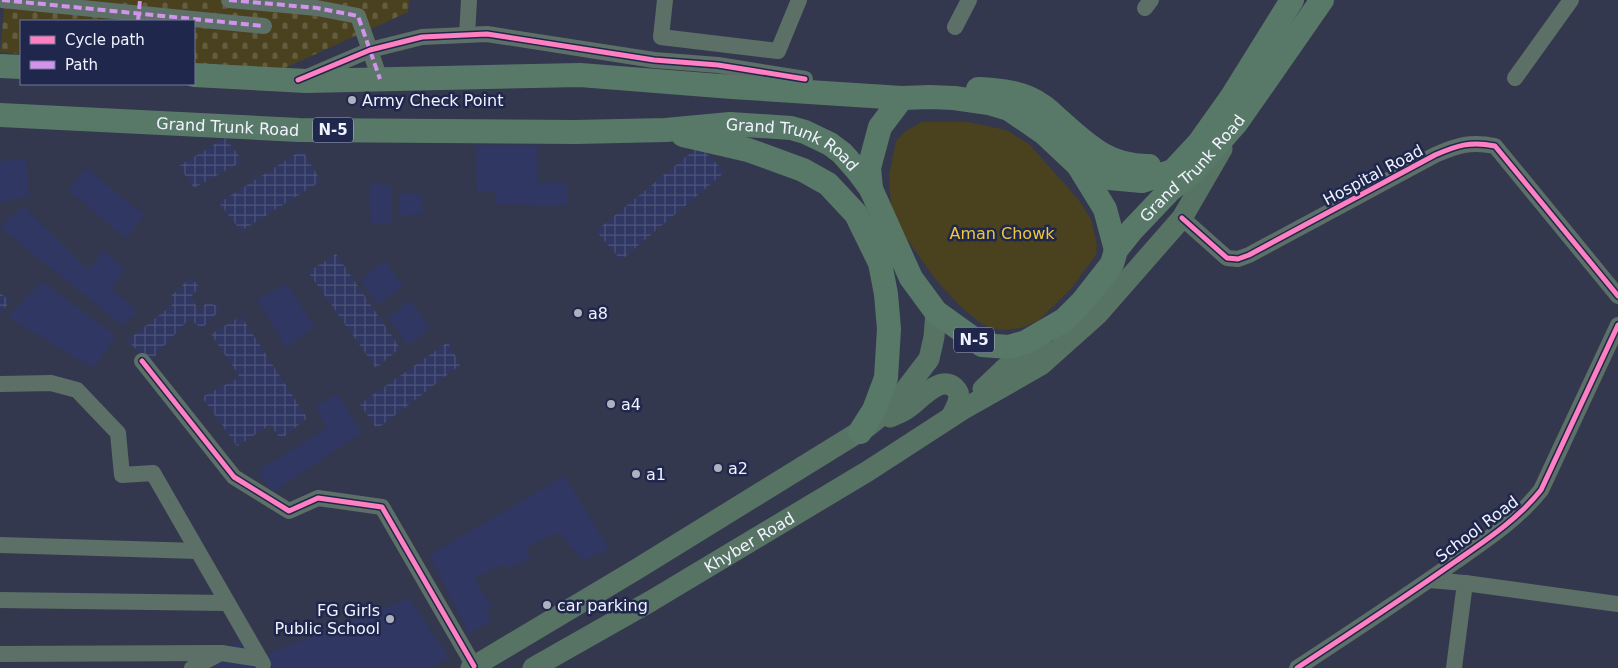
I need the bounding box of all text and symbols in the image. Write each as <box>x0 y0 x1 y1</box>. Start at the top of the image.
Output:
legend <box>20 20 195 85</box>
text: Cycle path <box>65 31 145 49</box>
text: Path <box>65 56 98 74</box>
place label: Army Check Point <box>362 91 503 110</box>
marker: Army Check Point <box>346 94 358 106</box>
street label: Grand Trunk Road <box>1135 111 1249 226</box>
street label: Grand Trunk Road <box>156 113 300 139</box>
street label: Grand Trunk Road <box>725 114 863 175</box>
road number: N-5 <box>313 118 353 142</box>
street label: Hospital Road <box>1320 141 1426 209</box>
park label: Aman Chowk <box>949 224 1055 243</box>
place label: a8 <box>588 304 608 323</box>
marker: a8 <box>572 307 584 319</box>
road number: N-5 <box>954 328 994 352</box>
place label: a4 <box>621 395 641 414</box>
marker: a4 <box>605 398 617 410</box>
place label: a2 <box>728 459 748 478</box>
marker: a2 <box>712 462 724 474</box>
place label: a1 <box>646 465 666 484</box>
marker: a1 <box>630 468 642 480</box>
street label: School Road <box>1432 492 1522 566</box>
street label: Khyber Road <box>700 508 798 577</box>
place label: car parking <box>557 596 648 615</box>
marker: car parking <box>541 599 553 611</box>
place label: FG Girls Public School <box>274 601 380 638</box>
marker: FG Girls Public School <box>384 613 396 625</box>

